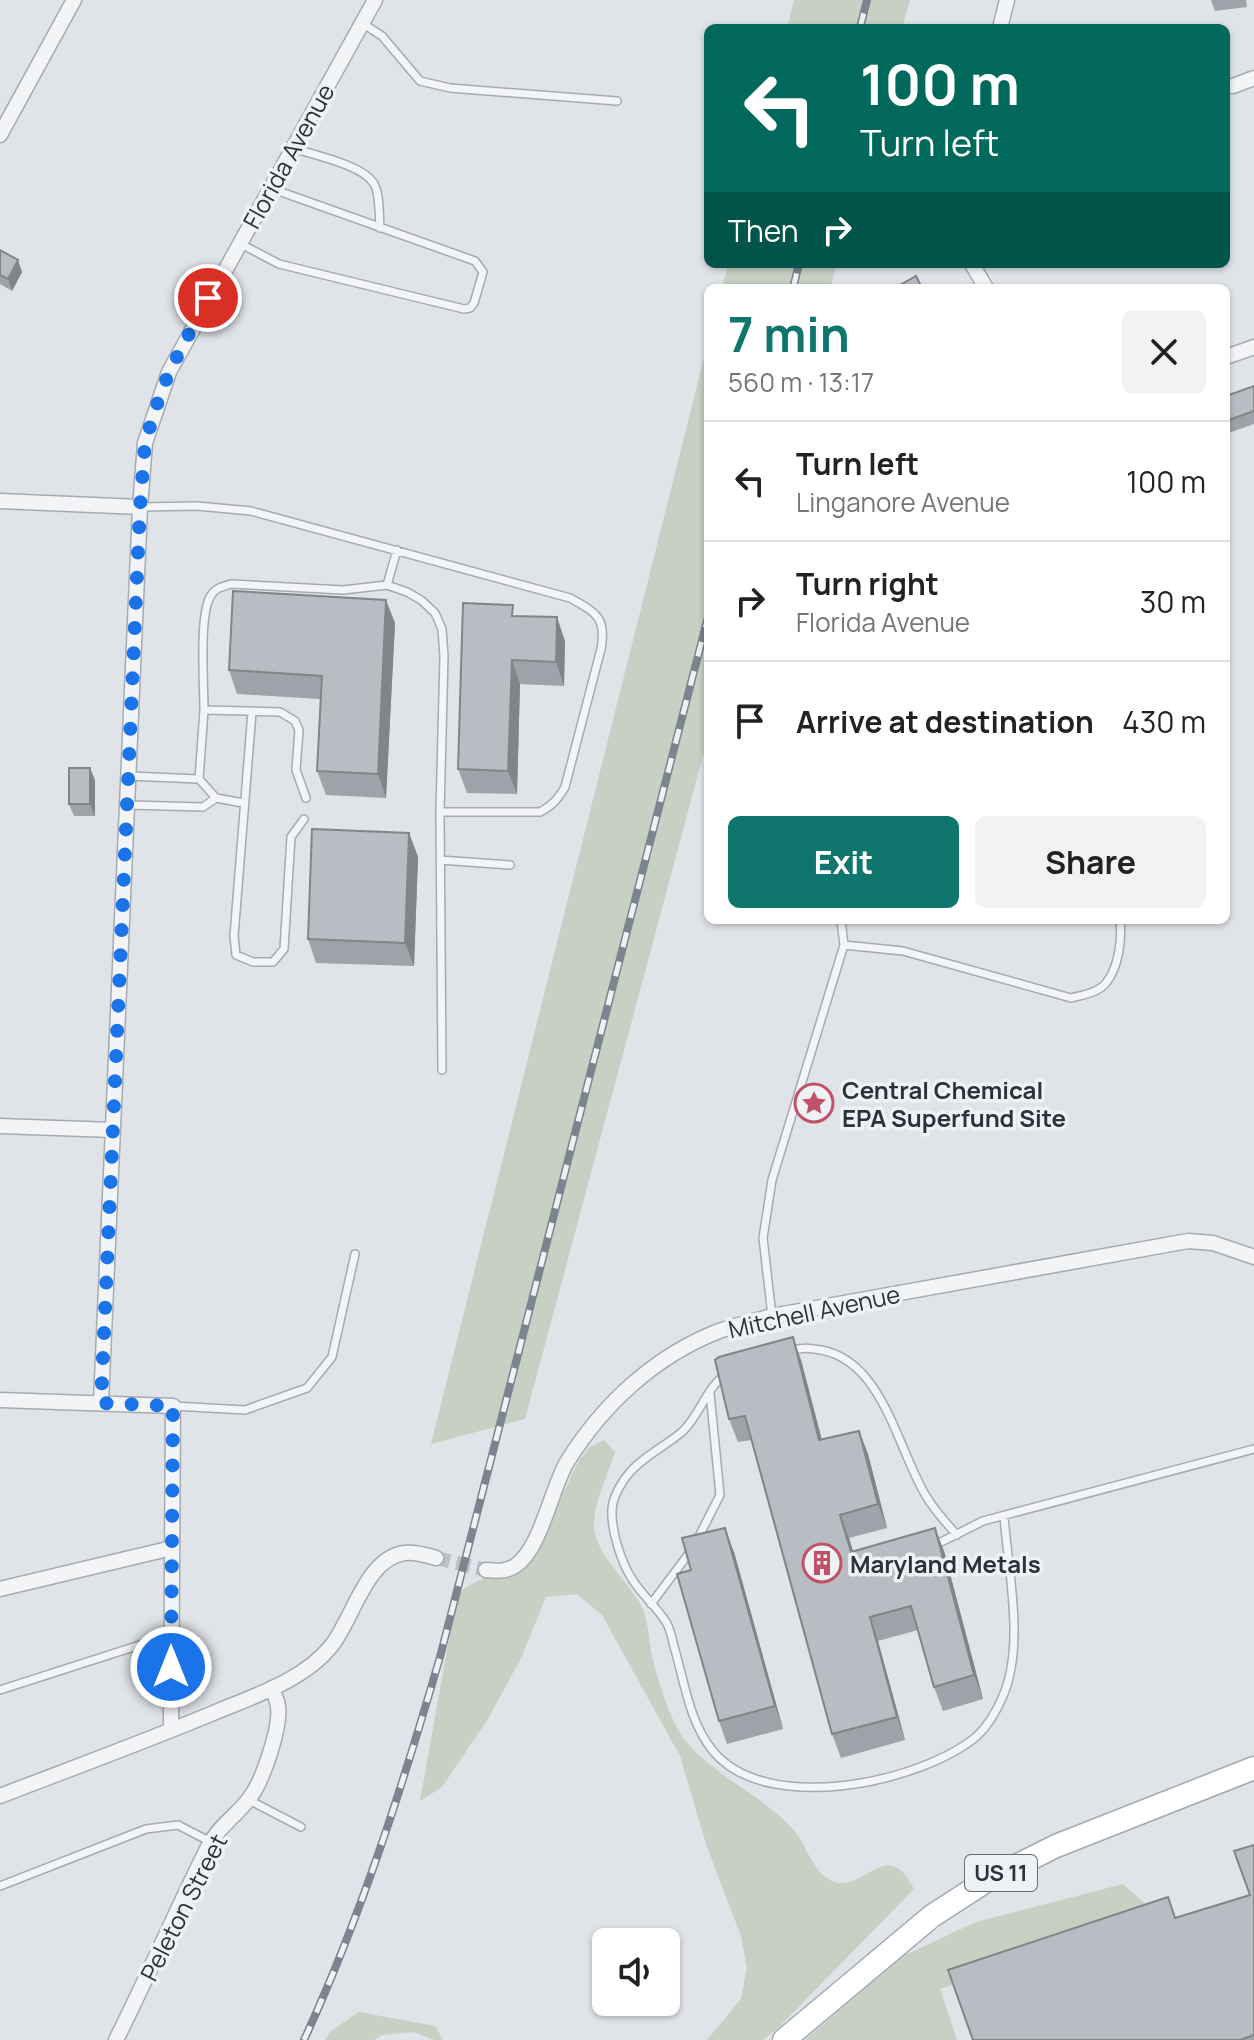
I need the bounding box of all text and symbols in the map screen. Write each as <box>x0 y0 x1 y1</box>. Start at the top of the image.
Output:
text: 100 m <box>860 45 1020 122</box>
icon: left <box>728 56 832 160</box>
street label: Florida Avenue <box>235 78 341 234</box>
text: Turn left <box>860 118 999 167</box>
icon: right <box>815 208 859 252</box>
text: Then <box>728 210 799 251</box>
pin <box>174 264 242 332</box>
icon: arrive <box>186 276 230 320</box>
text: 7 min <box>728 301 850 366</box>
button: close <box>1122 310 1206 394</box>
text: 560 m · 13:17 <box>728 364 874 400</box>
text: Turn left <box>796 443 919 484</box>
icon: left <box>728 459 772 503</box>
text: 100 m <box>1126 461 1206 502</box>
text: Linganore Avenue <box>796 484 1010 520</box>
text: Turn right <box>796 563 939 604</box>
icon: right <box>728 579 772 623</box>
text: 30 m <box>1140 581 1206 622</box>
text: Florida Avenue <box>796 604 970 640</box>
icon: arrive <box>728 699 772 743</box>
text: Arrive at destination <box>796 701 1094 742</box>
text: 430 m <box>1122 701 1206 742</box>
button: Exit <box>728 816 959 908</box>
button: Share <box>975 816 1206 908</box>
place label: Central Chemical EPA Superfund Site <box>842 1073 1066 1134</box>
place icon: Central Chemical EPA Superfund Site <box>793 1082 835 1124</box>
street label: Mitchell Avenue <box>725 1277 903 1345</box>
building icon: Maryland Metals <box>801 1542 843 1584</box>
place label: Maryland Metals <box>850 1547 1041 1580</box>
position arrow <box>129 1625 213 1709</box>
street label: Peleton Street <box>132 1828 234 1986</box>
road number: US 11 <box>965 1855 1037 1891</box>
map controls <box>592 1928 680 2016</box>
button: sound <box>592 1928 680 2016</box>

